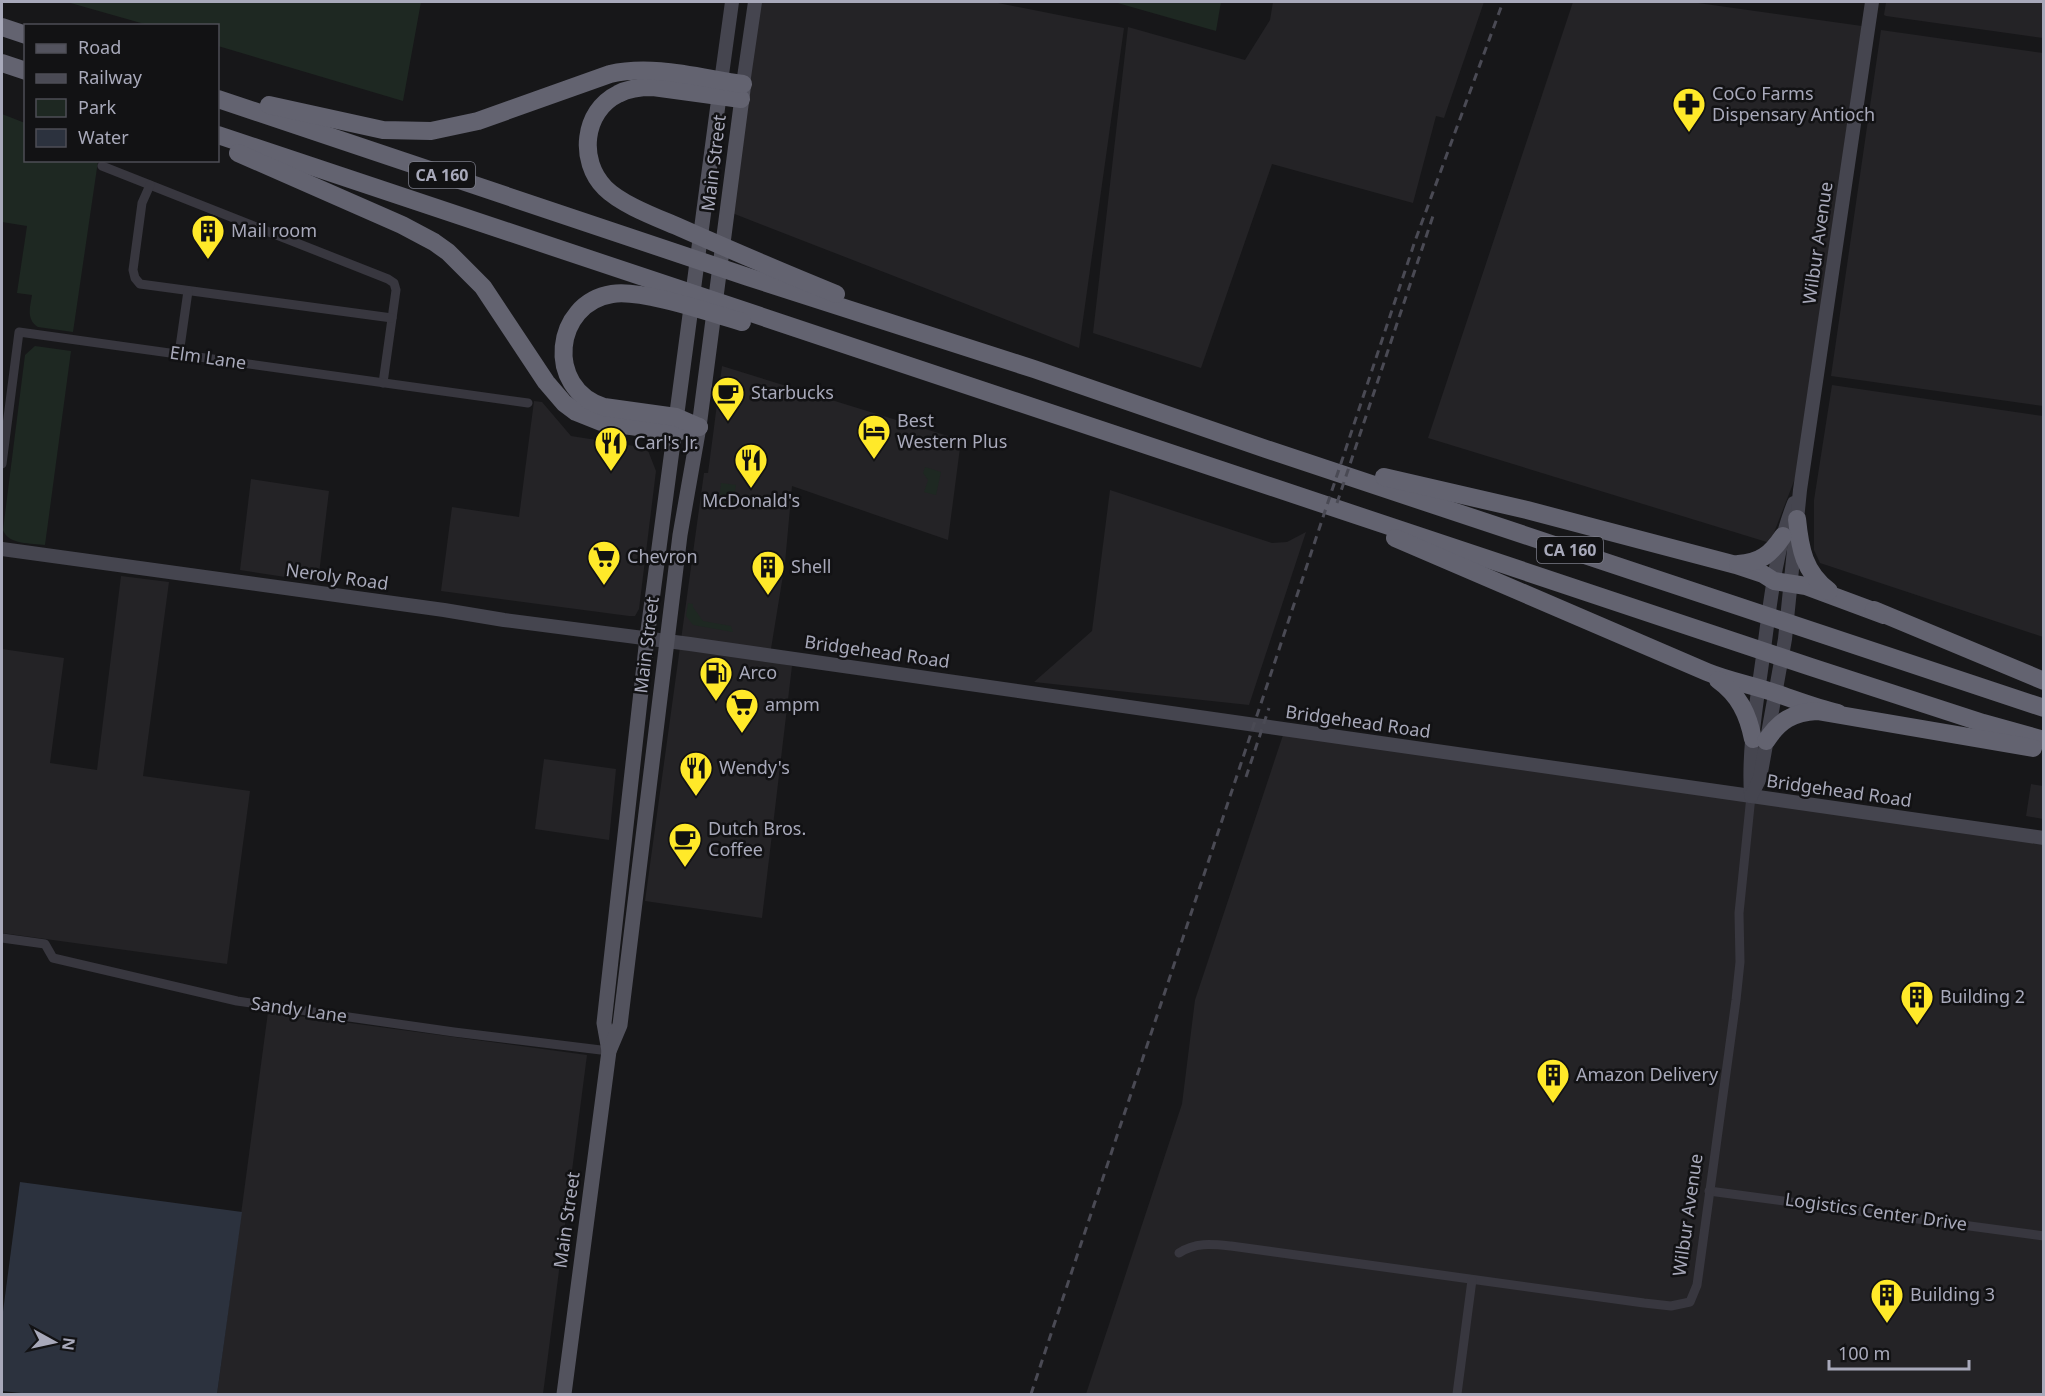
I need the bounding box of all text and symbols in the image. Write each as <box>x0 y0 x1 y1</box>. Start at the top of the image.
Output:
legend <box>24 24 219 162</box>
text: Road <box>78 35 121 59</box>
text: Railway <box>78 65 143 89</box>
place label: CoCo Farms Dispensary Antioch <box>1712 81 1875 126</box>
pharmacy icon: CoCo Farms Dispensary Antioch <box>1671 86 1707 133</box>
text: Park <box>78 95 116 119</box>
street label: Main Street <box>695 113 731 213</box>
text: Water <box>78 125 129 149</box>
road number: CA 160 <box>409 162 475 188</box>
street label: Wilbur Avenue <box>1797 180 1837 306</box>
building icon: Mail room <box>190 213 226 260</box>
place label: Mail room <box>231 218 317 242</box>
street label: Elm Lane <box>168 340 248 374</box>
cafe icon: Starbucks <box>710 375 746 422</box>
place label: Starbucks <box>751 380 834 404</box>
place label: Best Western Plus <box>897 408 1007 453</box>
hotel icon: Best Western Plus <box>856 413 892 460</box>
restaurant icon: Carl's Jr. <box>593 425 629 472</box>
place label: Carl's Jr. <box>634 430 699 454</box>
restaurant icon: McDonald's <box>733 442 769 489</box>
place label: McDonald's <box>702 488 800 512</box>
road number: CA 160 <box>1537 537 1603 563</box>
supermarket icon: Chevron <box>586 539 622 586</box>
place label: Chevron <box>627 544 698 568</box>
building icon: Shell <box>750 549 786 596</box>
place label: Shell <box>791 554 831 578</box>
street label: Neroly Road <box>284 557 390 595</box>
street label: Main Street <box>628 595 664 695</box>
street label: Bridgehead Road <box>803 629 951 673</box>
fuel station icon: Arco <box>698 655 734 702</box>
place label: Arco <box>739 660 777 684</box>
supermarket icon: ampm <box>724 687 760 734</box>
place label: ampm <box>765 692 820 716</box>
street label: Bridgehead Road <box>1284 699 1432 743</box>
restaurant icon: Wendy's <box>678 750 714 797</box>
place label: Wendy's <box>719 755 790 779</box>
street label: Bridgehead Road <box>1765 768 1913 812</box>
place label: Dutch Bros. Coffee <box>708 816 806 861</box>
cafe icon: Dutch Bros. Coffee <box>667 821 703 868</box>
building icon: Building 2 <box>1899 979 1935 1026</box>
place label: Building 2 <box>1940 984 2025 1008</box>
street label: Sandy Lane <box>250 990 349 1028</box>
building icon: Amazon Delivery <box>1535 1057 1571 1104</box>
place label: Amazon Delivery <box>1576 1062 1719 1086</box>
street label: Wilbur Avenue <box>1667 1152 1707 1278</box>
street label: Main Street <box>547 1170 585 1270</box>
street label: Logistics Center Drive <box>1784 1186 1969 1236</box>
building icon: Building 3 <box>1869 1277 1905 1324</box>
place label: Building 3 <box>1910 1282 1995 1306</box>
north arrow <box>24 1312 84 1372</box>
scale bar <box>1829 1333 1968 1371</box>
text: N <box>57 1336 81 1352</box>
text: 100 m <box>1838 1341 1890 1365</box>

